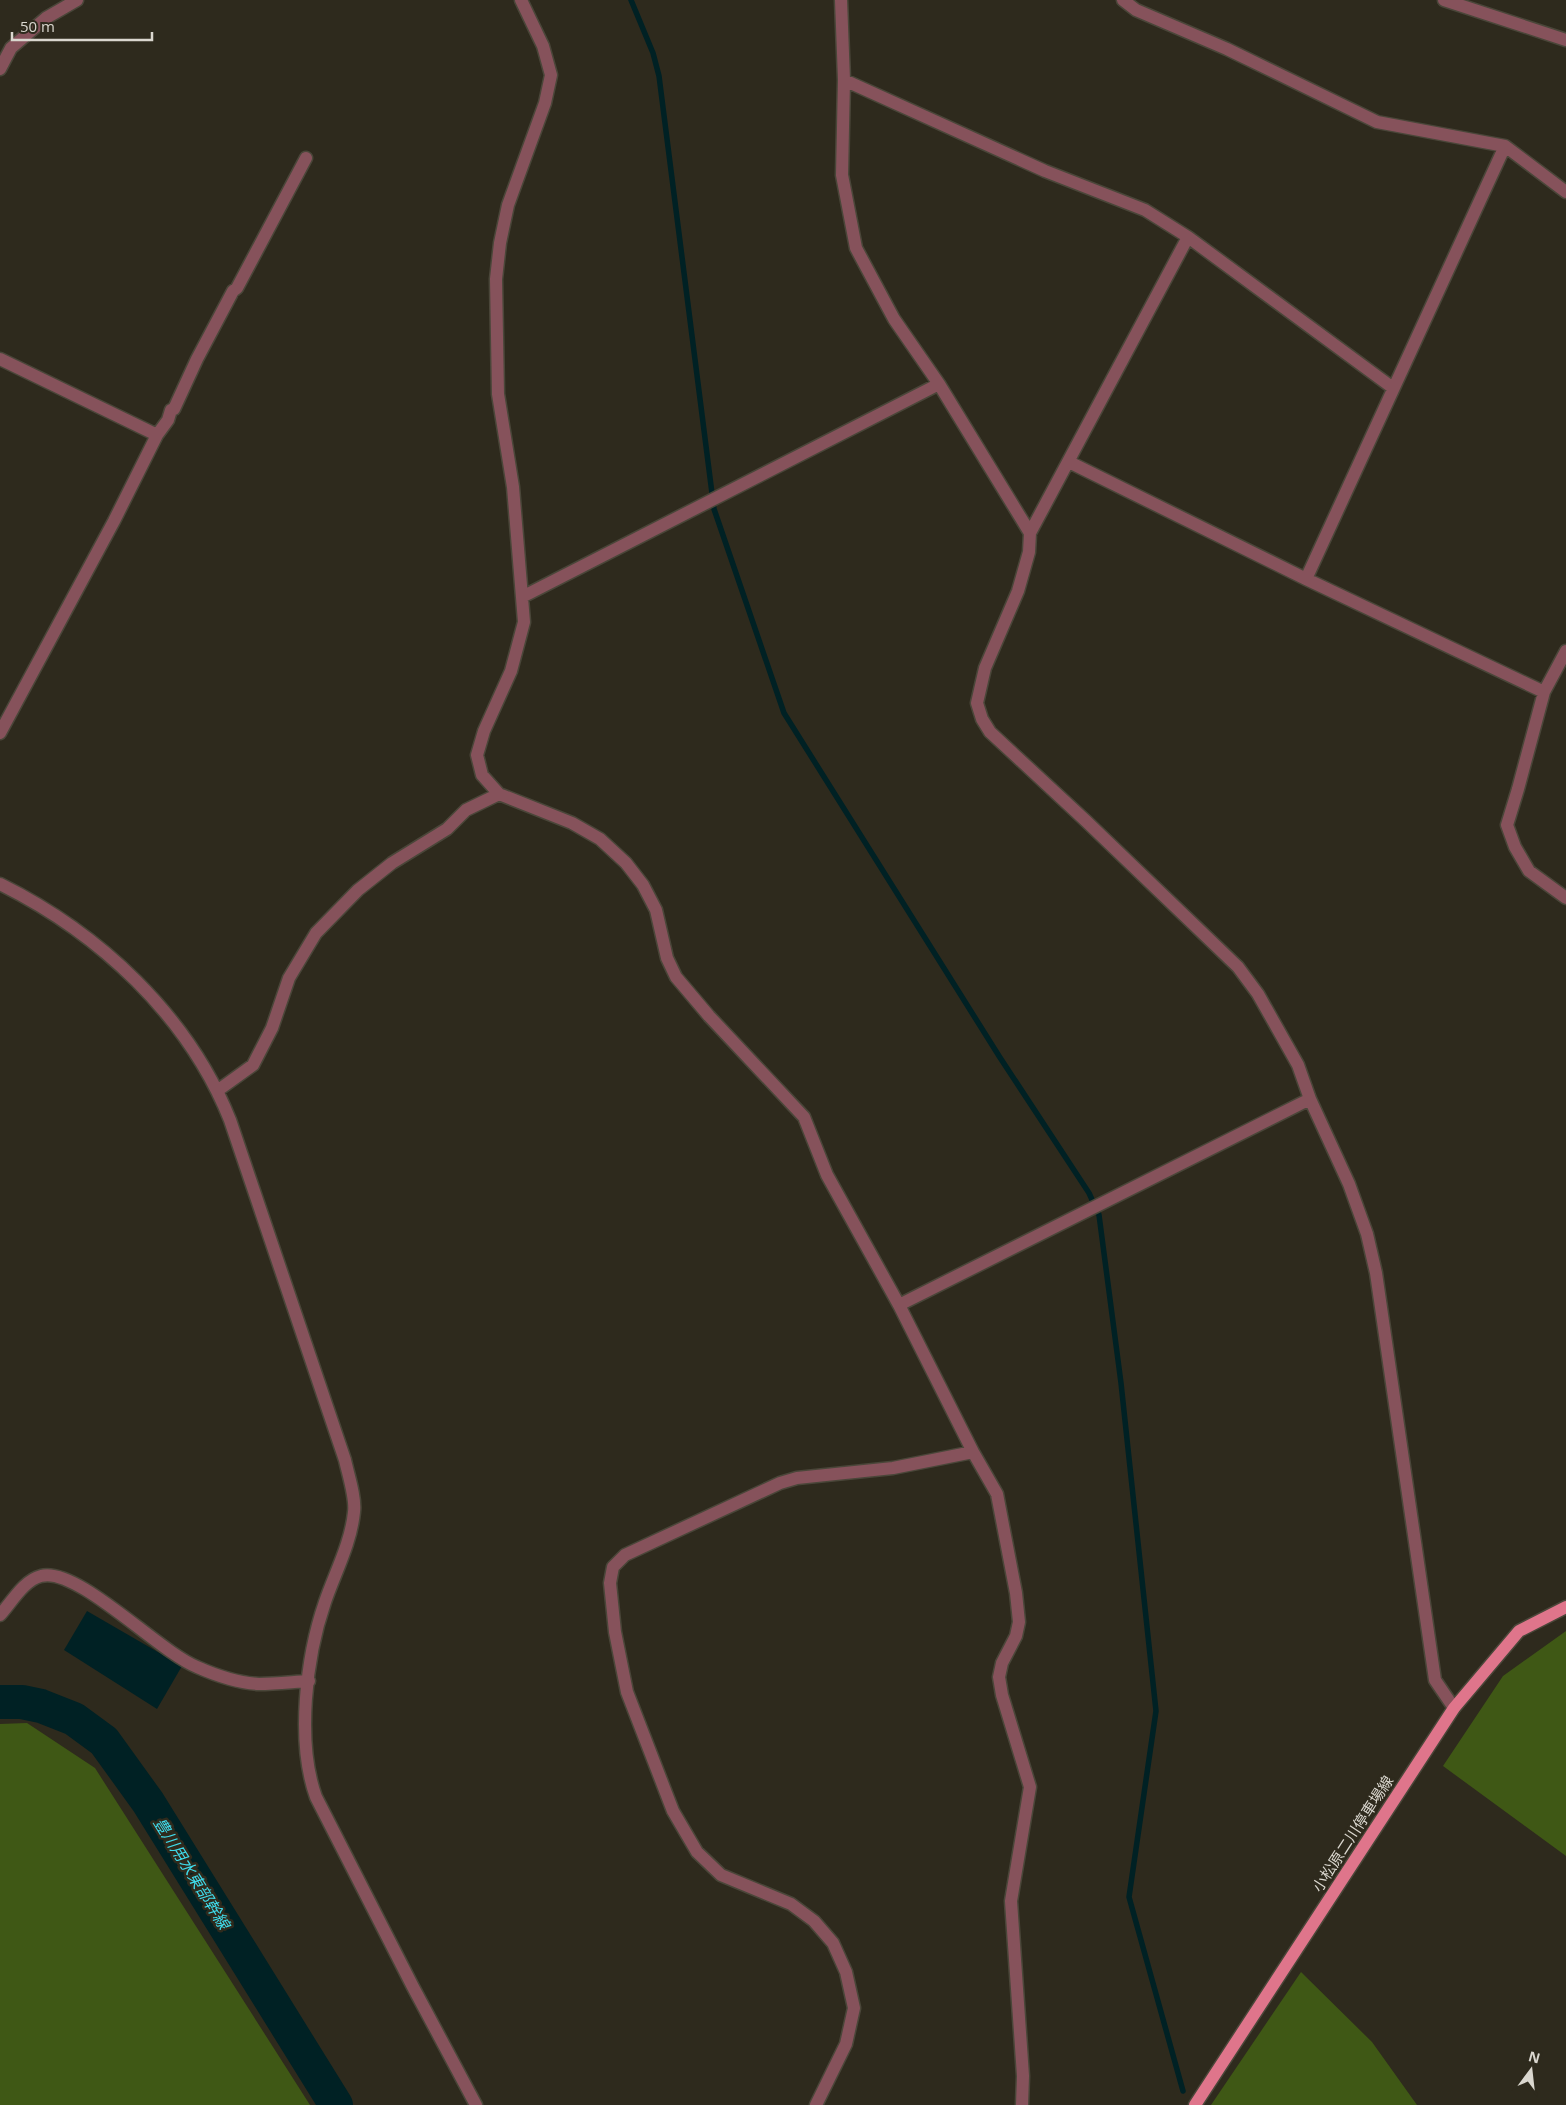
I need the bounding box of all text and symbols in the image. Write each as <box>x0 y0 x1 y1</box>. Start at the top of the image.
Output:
scale bar <box>12 10 152 42</box>
text: 50 m <box>20 16 55 36</box>
street label: 小松原二川停車場線 <box>1307 1771 1397 1896</box>
water label: 豊川用水東部幹線 <box>149 1813 236 1935</box>
north arrow <box>1506 2045 1556 2095</box>
text: N <box>1527 2046 1542 2068</box>

